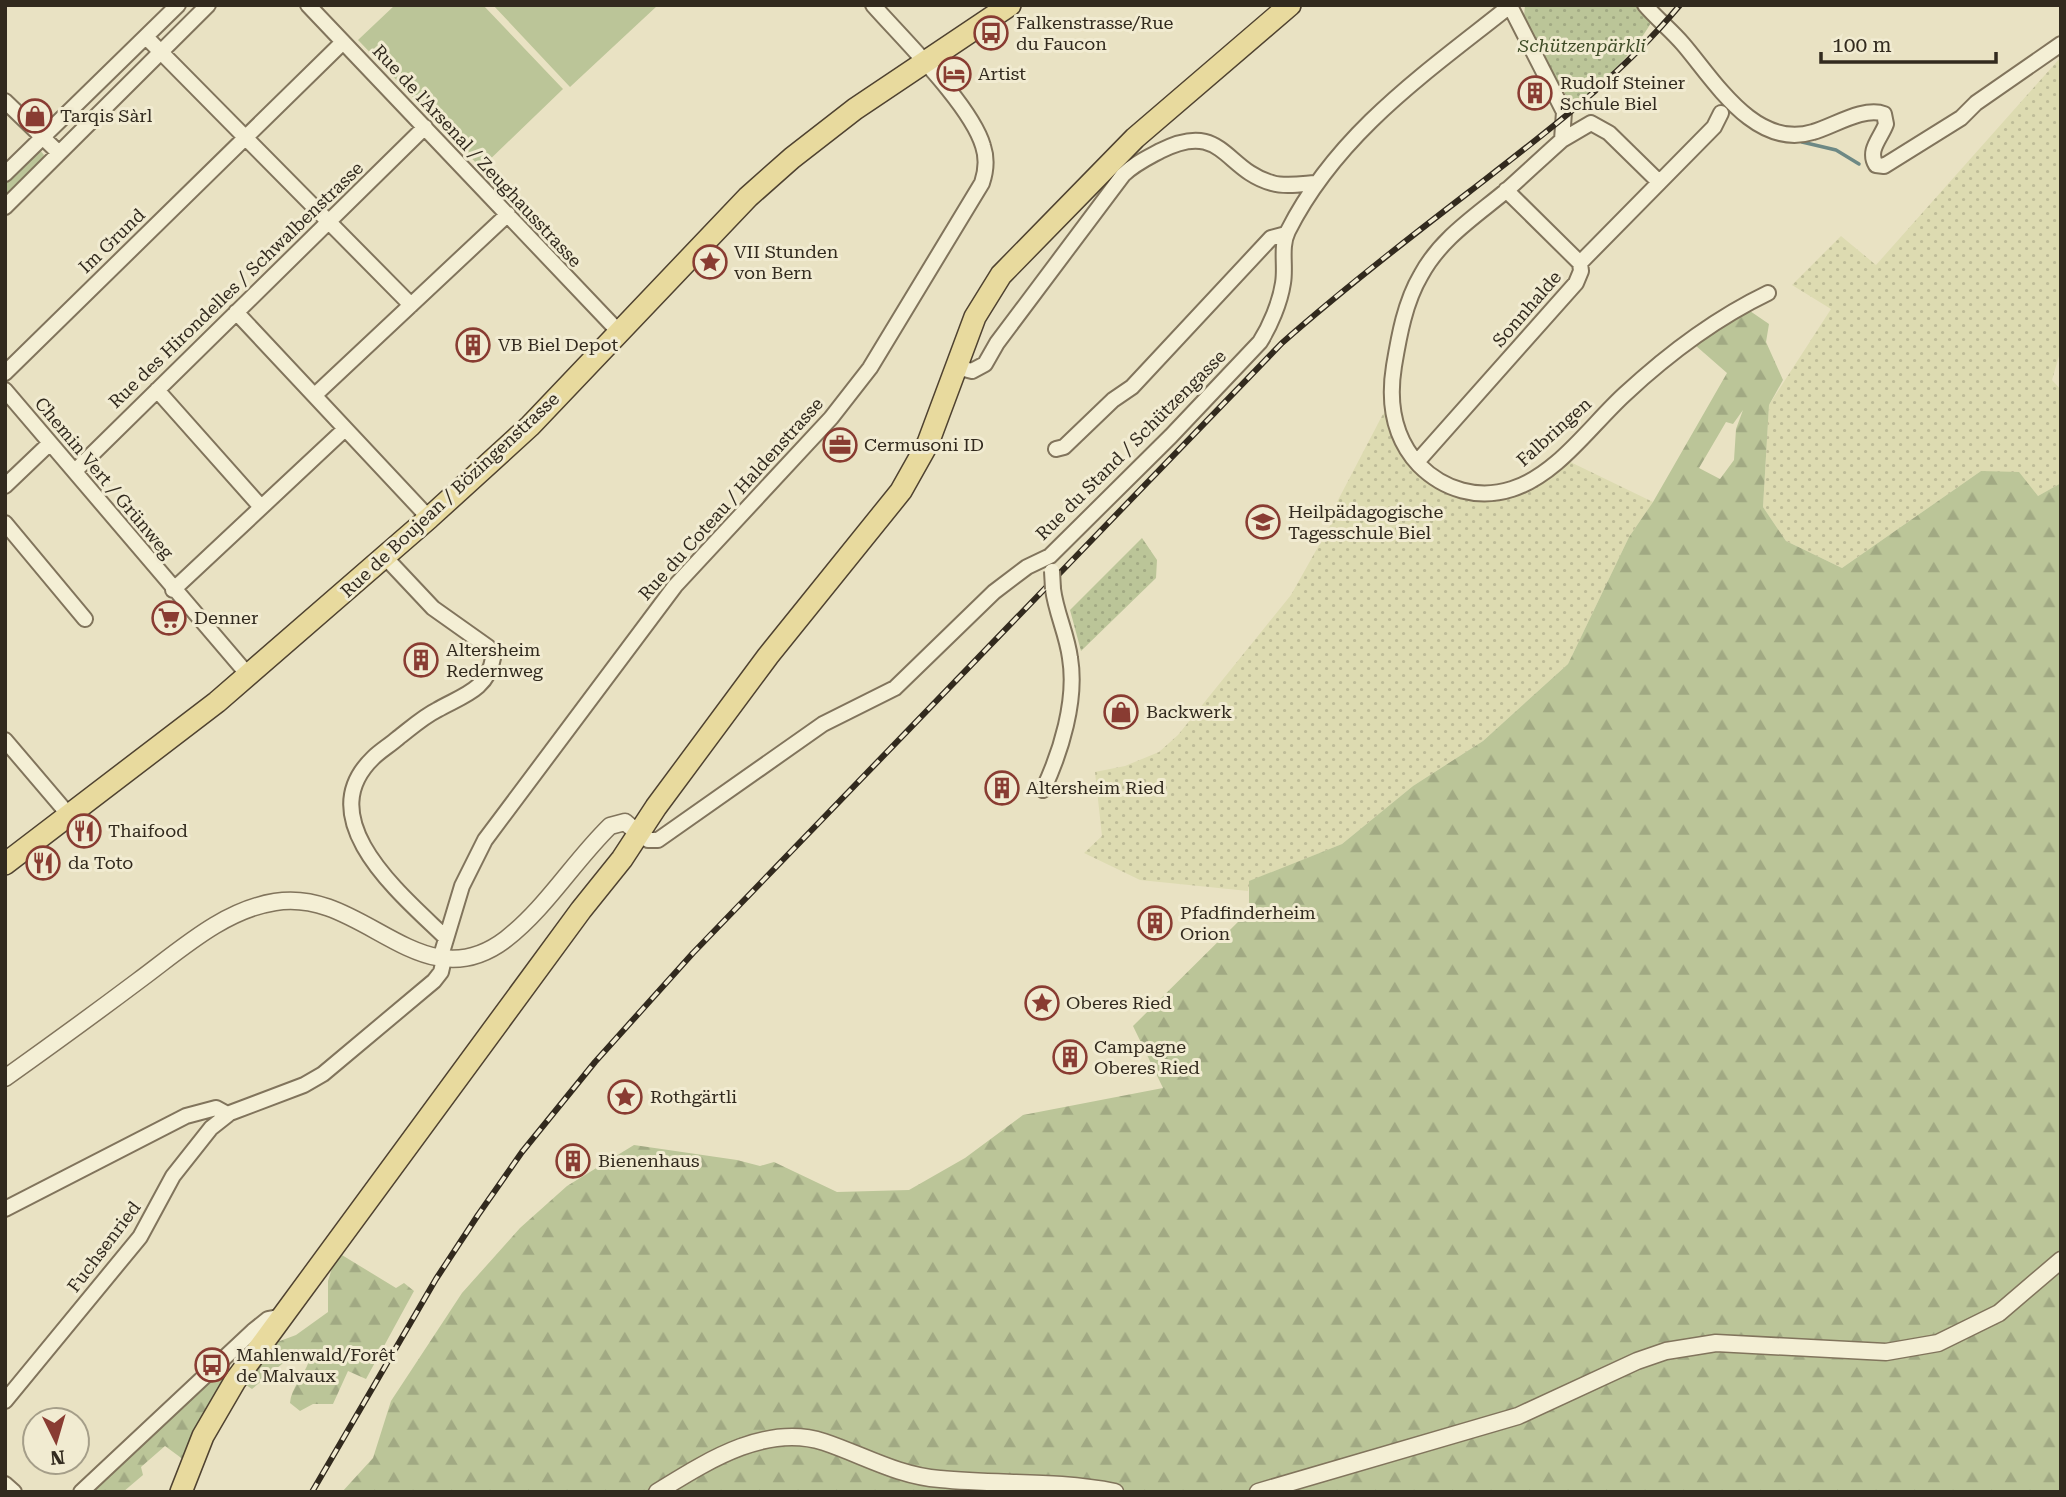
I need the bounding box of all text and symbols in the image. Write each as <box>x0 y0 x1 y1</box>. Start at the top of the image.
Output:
place label: Falkenstrasse/Rue du Faucon <box>1016 12 1173 54</box>
bus stop icon: Falkenstrasse/Rue du Faucon <box>972 14 1010 52</box>
scale bar <box>1821 21 1996 65</box>
text: 100 m <box>1832 33 1892 57</box>
park label: Schützenpärkli <box>1517 35 1646 56</box>
street label: Rue de l'Arsenal / Zeughausstrasse <box>369 40 586 271</box>
hotel icon: Artist <box>935 55 973 93</box>
place label: Artist <box>978 63 1026 84</box>
place label: Rudolf Steiner Schule Biel <box>1560 72 1685 114</box>
building icon: Rudolf Steiner Schule Biel <box>1516 74 1554 112</box>
shop icon: Tarqis Sàrl <box>16 97 54 135</box>
place label: Tarqis Sàrl <box>60 105 153 126</box>
street label: Rue des Hirondelles / Schwalbenstrasse <box>104 157 367 412</box>
street label: Im Grund <box>74 204 149 277</box>
place label: VII Stunden von Bern <box>734 241 839 283</box>
place icon: VII Stunden von Bern <box>691 243 729 281</box>
street label: Sonnhalde <box>1488 266 1565 351</box>
building icon: VB Biel Depot <box>454 326 492 364</box>
place label: VB Biel Depot <box>498 334 618 355</box>
street label: Rue du Stand / Schützengasse <box>1031 345 1230 544</box>
street label: Rue de Boujean / Bözingenstrasse <box>336 388 563 601</box>
street label: Chemin Vert / Grünweg <box>31 393 178 563</box>
street label: Rue du Coteau / Haldenstrasse <box>634 393 827 604</box>
street label: Falbringen <box>1512 393 1595 470</box>
office icon: Cermusoni ID <box>821 426 859 464</box>
place label: Cermusoni ID <box>864 434 984 455</box>
place label: Heilpädagogische Tagesschule Biel <box>1288 501 1443 543</box>
school or university icon: Heilpädagogische Tagesschule Biel <box>1244 503 1282 541</box>
supermarket icon: Denner <box>150 599 188 637</box>
place label: Denner <box>194 607 258 628</box>
place label: Altersheim Redernweg <box>446 639 544 681</box>
building icon: Altersheim Redernweg <box>402 641 440 679</box>
shop icon: Backwerk <box>1102 693 1140 731</box>
place label: Backwerk <box>1146 701 1232 722</box>
building icon: Altersheim Ried <box>983 769 1021 807</box>
place label: Altersheim Ried <box>1026 777 1165 798</box>
restaurant icon: Thaifood <box>65 812 103 850</box>
place label: Thaifood <box>108 820 188 841</box>
restaurant icon: da Toto <box>24 844 62 882</box>
place label: da Toto <box>68 852 133 873</box>
place label: Pfadfinderheim Orion <box>1180 902 1316 944</box>
building icon: Pfadfinderheim Orion <box>1136 904 1174 942</box>
place icon: Oberes Ried <box>1023 984 1061 1022</box>
place label: Oberes Ried <box>1066 992 1172 1013</box>
place label: Campagne Oberes Ried <box>1094 1036 1200 1078</box>
building icon: Campagne Oberes Ried <box>1051 1038 1089 1076</box>
place icon: Rothgärtli <box>606 1078 644 1116</box>
place label: Rothgärtli <box>650 1086 737 1107</box>
building icon: Bienenhaus <box>554 1142 592 1180</box>
place label: Bienenhaus <box>598 1150 700 1171</box>
street label: Fuchsenried <box>63 1197 145 1296</box>
place label: Mahlenwald/Forêt de Malvaux <box>236 1344 395 1386</box>
bus stop icon: Mahlenwald/Forêt de Malvaux <box>193 1346 231 1384</box>
north arrow <box>21 1406 91 1476</box>
text: N <box>49 1445 66 1470</box>

